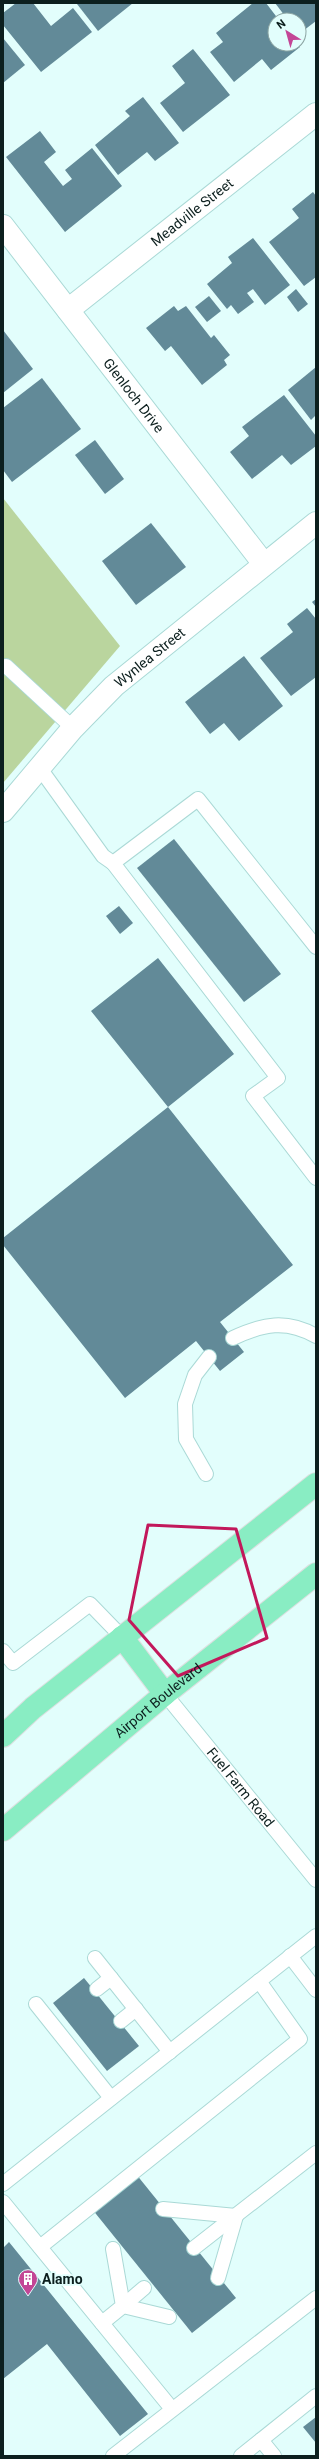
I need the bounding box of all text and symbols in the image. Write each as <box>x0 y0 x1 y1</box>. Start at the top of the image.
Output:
north arrow <box>267 12 307 52</box>
text: N <box>274 17 288 32</box>
street label: Meadville Street <box>148 174 237 249</box>
street label: Glenloch Drive <box>100 355 167 436</box>
street label: Wynlea Street <box>111 624 188 690</box>
street label: Airport Boulevard <box>111 1660 205 1741</box>
street label: Fuel Farm Road <box>204 1744 278 1830</box>
building icon: Alamo <box>17 2268 39 2296</box>
place label: Alamo <box>42 2271 83 2287</box>

